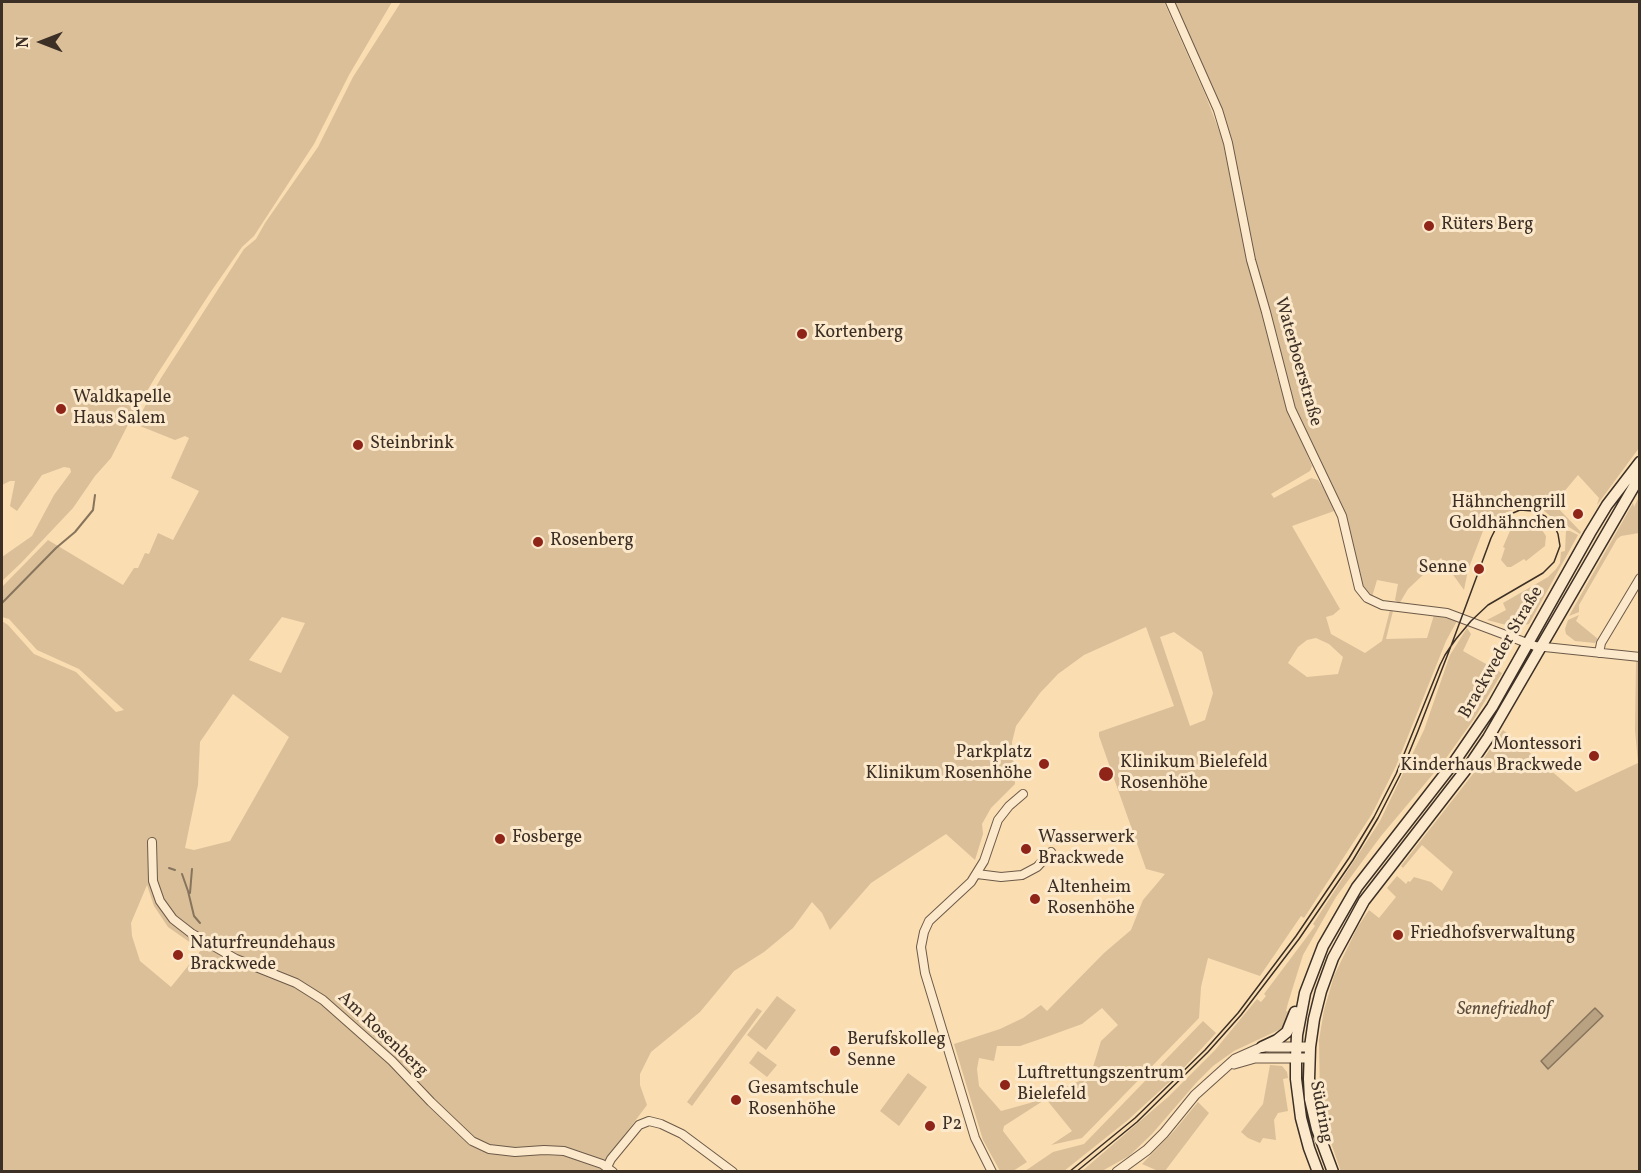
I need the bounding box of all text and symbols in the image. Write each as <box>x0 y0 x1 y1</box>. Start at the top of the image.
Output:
north arrow <box>12 12 72 72</box>
text: N <box>13 36 35 48</box>
place label: Rüters Berg <box>1441 215 1533 237</box>
marker: Rüters Berg <box>1422 219 1436 233</box>
street label: Waterboerstraße <box>1268 295 1326 429</box>
place label: Kortenberg <box>814 323 903 345</box>
marker: Kortenberg <box>795 327 809 341</box>
place label: Waldkapelle Haus Salem <box>73 388 171 430</box>
marker: Waldkapelle Haus Salem <box>54 402 68 416</box>
place label: Steinbrink <box>370 434 454 456</box>
marker: Steinbrink <box>351 438 365 452</box>
place label: Hähnchengrill Goldhähnchen <box>1449 493 1566 536</box>
marker: Hähnchengrill Goldhähnchen <box>1571 507 1585 521</box>
place label: Rosenberg <box>550 531 634 553</box>
marker: Rosenberg <box>531 535 545 549</box>
place label: Senne <box>1419 558 1467 580</box>
marker: Senne <box>1472 562 1486 576</box>
street label: Brackweder Straße <box>1455 583 1549 723</box>
place label: Montessori Kinderhaus Brackwede <box>1400 735 1582 777</box>
place label: Parkplatz Klinikum Rosenhöhe <box>865 743 1032 786</box>
marker: Montessori Kinderhaus Brackwede <box>1587 749 1601 763</box>
place label: Klinikum Bielefeld Rosenhöhe <box>1120 753 1268 795</box>
marker: Parkplatz Klinikum Rosenhöhe <box>1037 757 1051 771</box>
marker: Klinikum Bielefeld Rosenhöhe <box>1097 765 1115 783</box>
place label: Fosberge <box>512 828 582 850</box>
place label: Wasserwerk Brackwede <box>1038 828 1135 870</box>
marker: Fosberge <box>493 832 507 846</box>
marker: Wasserwerk Brackwede <box>1019 842 1033 856</box>
place label: Altenheim Rosenhöhe <box>1047 878 1135 920</box>
marker: Altenheim Rosenhöhe <box>1028 892 1042 906</box>
place label: Friedhofsverwaltung <box>1410 924 1575 946</box>
marker: Friedhofsverwaltung <box>1391 928 1405 942</box>
place label: Naturfreundehaus Brackwede <box>190 934 335 976</box>
marker: Naturfreundehaus Brackwede <box>171 948 185 962</box>
street label: Am Rosenberg <box>332 988 432 1082</box>
park label: Sennefriedhof <box>1457 1000 1551 1022</box>
place label: Berufskolleg Senne <box>847 1030 946 1072</box>
marker: Berufskolleg Senne <box>828 1044 842 1058</box>
place label: Luftrettungszentrum Bielefeld <box>1017 1064 1184 1106</box>
marker: Luftrettungszentrum Bielefeld <box>998 1078 1012 1092</box>
place label: Gesamtschule Rosenhöhe <box>748 1079 859 1122</box>
street label: Südring <box>1303 1079 1337 1145</box>
marker: Gesamtschule Rosenhöhe <box>729 1093 743 1107</box>
place label: P2 <box>942 1115 962 1137</box>
marker: P2 <box>923 1119 937 1133</box>

